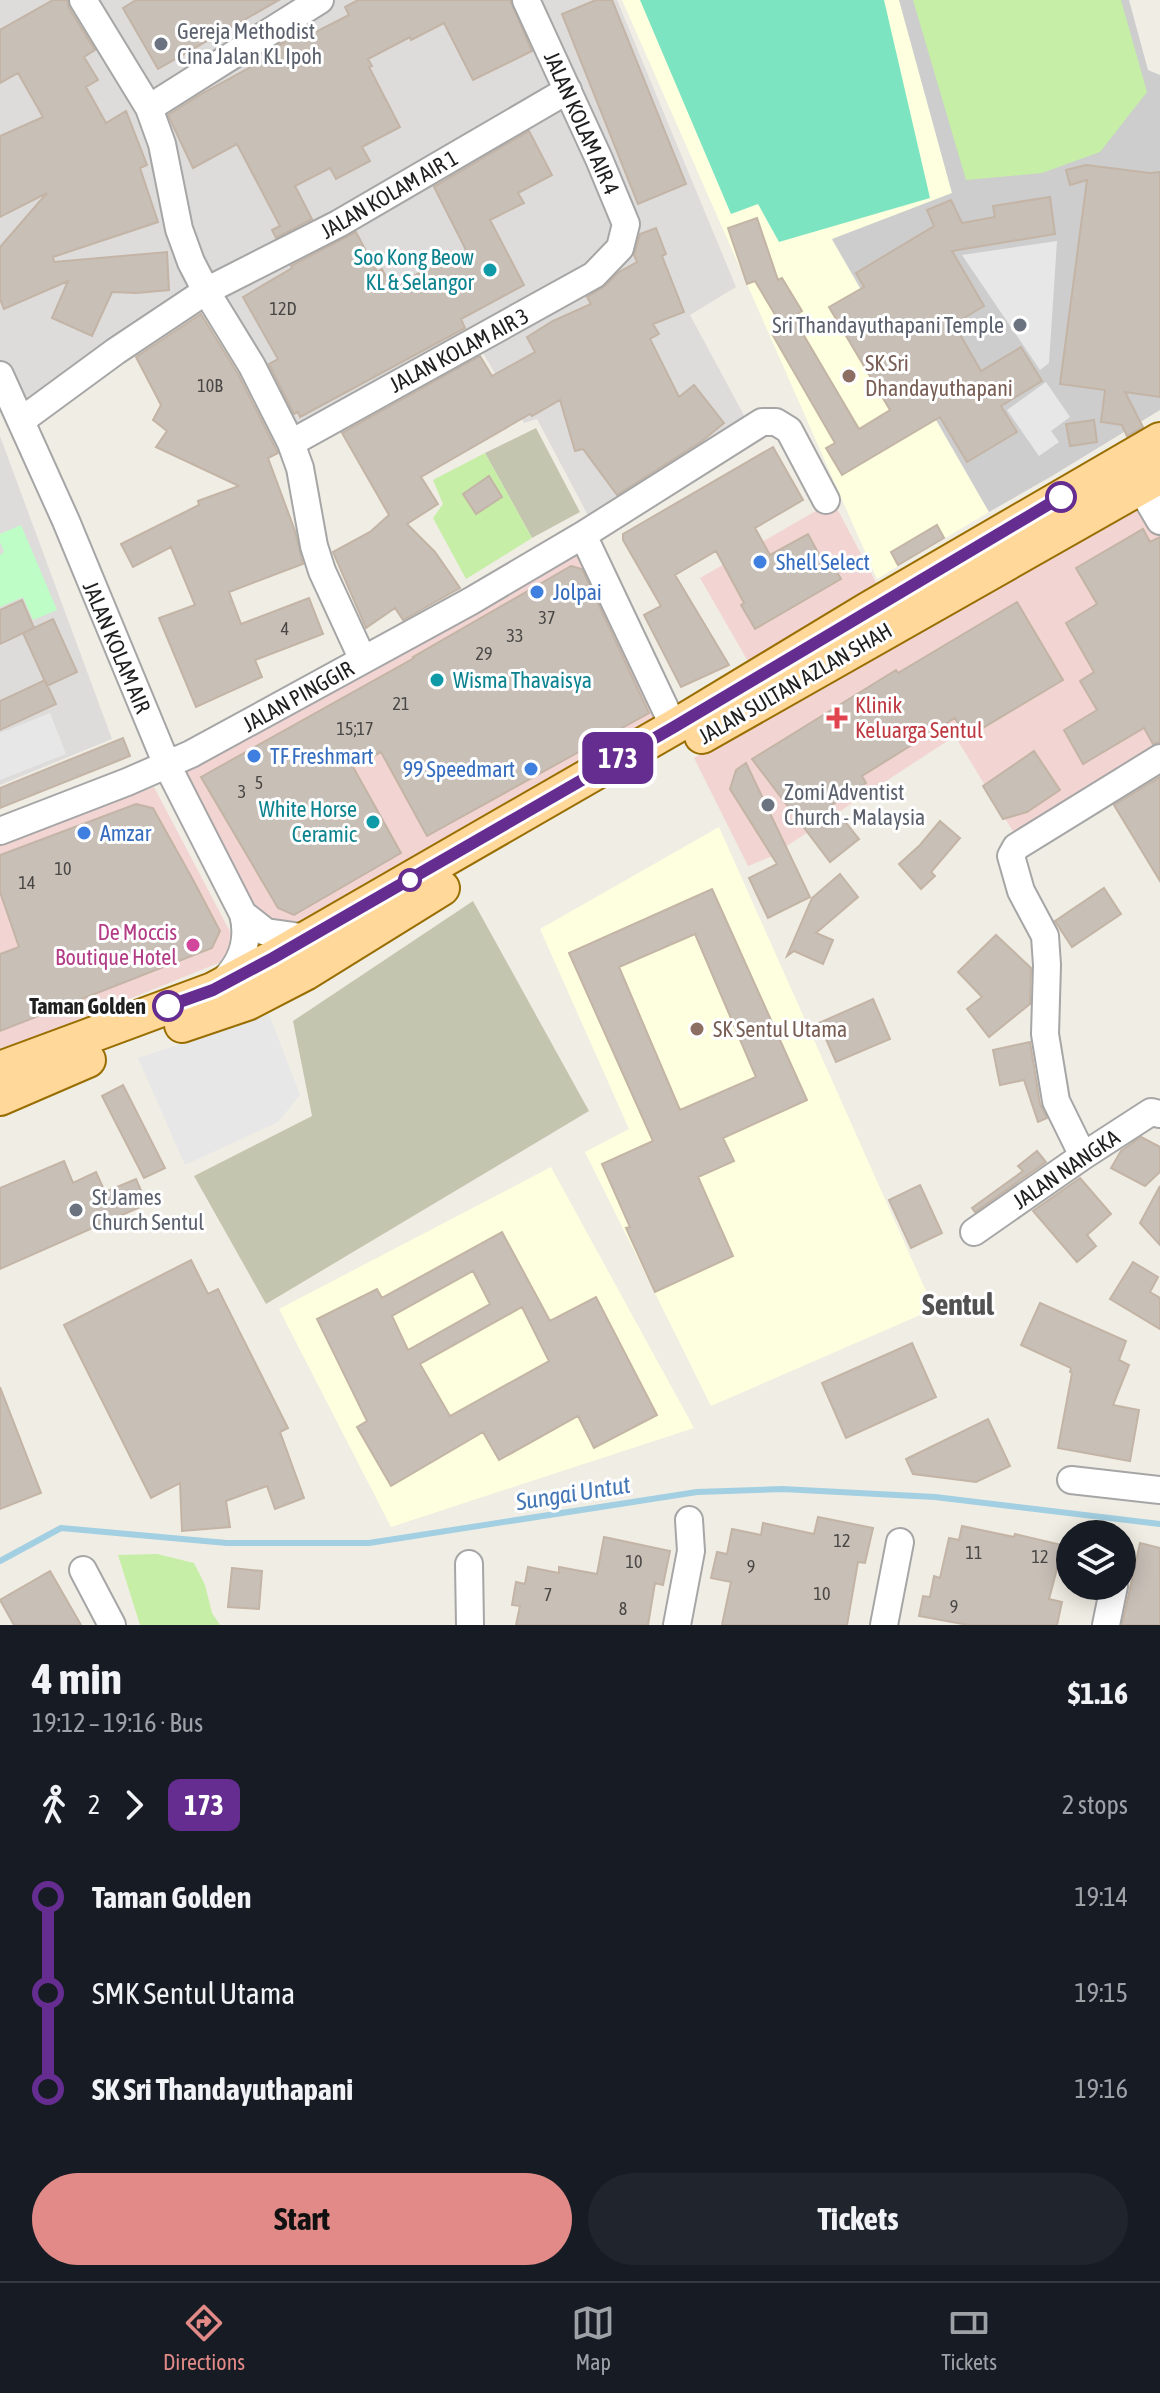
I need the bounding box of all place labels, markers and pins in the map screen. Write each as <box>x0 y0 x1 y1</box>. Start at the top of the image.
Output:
place label: Gereja Methodist Cina Jalan KL Ipoh <box>177 18 322 69</box>
marker: Gereja Methodist Cina Jalan KL Ipoh <box>152 35 170 53</box>
place label: Soo Kong Beow KL & Selangor <box>354 244 475 295</box>
marker: Soo Kong Beow KL & Selangor <box>481 261 499 279</box>
place label: Sri Thandayuthapani Temple <box>772 312 1004 338</box>
marker: Sri Thandayuthapani Temple <box>1011 316 1029 334</box>
place label: SK Sri Dhandayuthapani <box>865 350 1013 401</box>
marker: SK Sri Dhandayuthapani <box>840 367 858 385</box>
unlabelled marker <box>1046 482 1076 512</box>
place label: Shell Select <box>776 549 870 575</box>
marker: Shell Select <box>751 553 769 571</box>
place label: Jolpai <box>553 579 602 605</box>
marker: Jolpai <box>528 583 546 601</box>
place label: Wisma Thavaisya <box>453 667 592 693</box>
marker: Wisma Thavaisya <box>428 671 446 689</box>
place label: Klinik Keluarga Sentul <box>855 692 983 743</box>
marker: Klinik Keluarga Sentul <box>826 707 848 729</box>
place label: TF Freshmart <box>270 743 374 769</box>
marker: TF Freshmart <box>245 747 263 765</box>
place label: 99 Speedmart <box>403 756 515 782</box>
marker: 99 Speedmart <box>522 760 540 778</box>
place label: Zomi Adventist Church - Malaysia <box>784 779 925 830</box>
place label: White Horse Ceramic <box>259 796 358 847</box>
marker: Zomi Adventist Church - Malaysia <box>759 796 777 814</box>
marker: White Horse Ceramic <box>364 813 382 831</box>
place label: Amzar <box>100 820 152 846</box>
marker: Amzar <box>75 824 93 842</box>
unlabelled marker <box>399 869 421 891</box>
place label: De Moccis Boutique Hotel <box>55 919 177 970</box>
marker: De Moccis Boutique Hotel <box>184 936 202 954</box>
marker: Taman Golden <box>153 991 183 1021</box>
place label: Taman Golden <box>29 993 146 1019</box>
place label: SK Sentul Utama <box>713 1016 847 1042</box>
marker: SK Sentul Utama <box>688 1020 706 1038</box>
place label: St James Church Sentul <box>92 1184 204 1235</box>
marker: St James Church Sentul <box>67 1201 85 1219</box>

